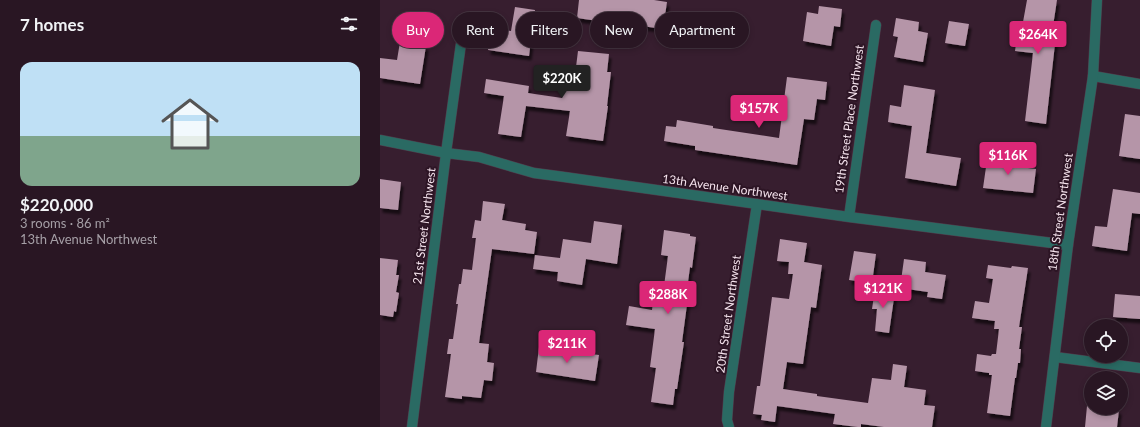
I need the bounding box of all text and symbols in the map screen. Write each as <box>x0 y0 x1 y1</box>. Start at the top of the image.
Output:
chip: Buy <box>392 12 444 48</box>
chip: Rent <box>452 12 508 48</box>
chip: Filters <box>516 12 582 48</box>
chip: New <box>590 12 647 48</box>
chip: Apartment <box>655 12 749 48</box>
icon: filters <box>338 13 360 35</box>
text: 7 homes <box>20 14 84 35</box>
pin: $264K <box>1010 21 1066 55</box>
text: $264K <box>1018 26 1058 42</box>
street label: 19th Street Place Northwest <box>831 43 867 194</box>
pin: $220K <box>534 65 590 99</box>
text: $220K <box>542 70 582 86</box>
icon: home <box>154 88 226 160</box>
pin: $157K <box>731 95 787 129</box>
text: $157K <box>739 100 779 116</box>
pin: $116K <box>980 142 1036 176</box>
text: $116K <box>988 147 1028 163</box>
street label: 18th Street Northwest <box>1044 151 1076 272</box>
street label: 21st Street Northwest <box>409 166 439 285</box>
street label: 13th Avenue Northwest <box>661 171 789 203</box>
text: $220,000 <box>20 194 93 215</box>
text: 3 rooms · 86 m² <box>20 215 110 231</box>
text: 13th Avenue Northwest <box>20 231 157 247</box>
street label: 20th Street Northwest <box>712 253 744 374</box>
pin: $121K <box>855 275 911 309</box>
text: $121K <box>863 280 903 296</box>
pin: $288K <box>640 281 696 315</box>
text: $288K <box>648 286 688 302</box>
map controls <box>1084 319 1128 415</box>
button: locate <box>1084 319 1128 363</box>
pin: $211K <box>539 330 595 364</box>
text: $211K <box>547 335 587 351</box>
button: layers <box>1084 371 1128 415</box>

